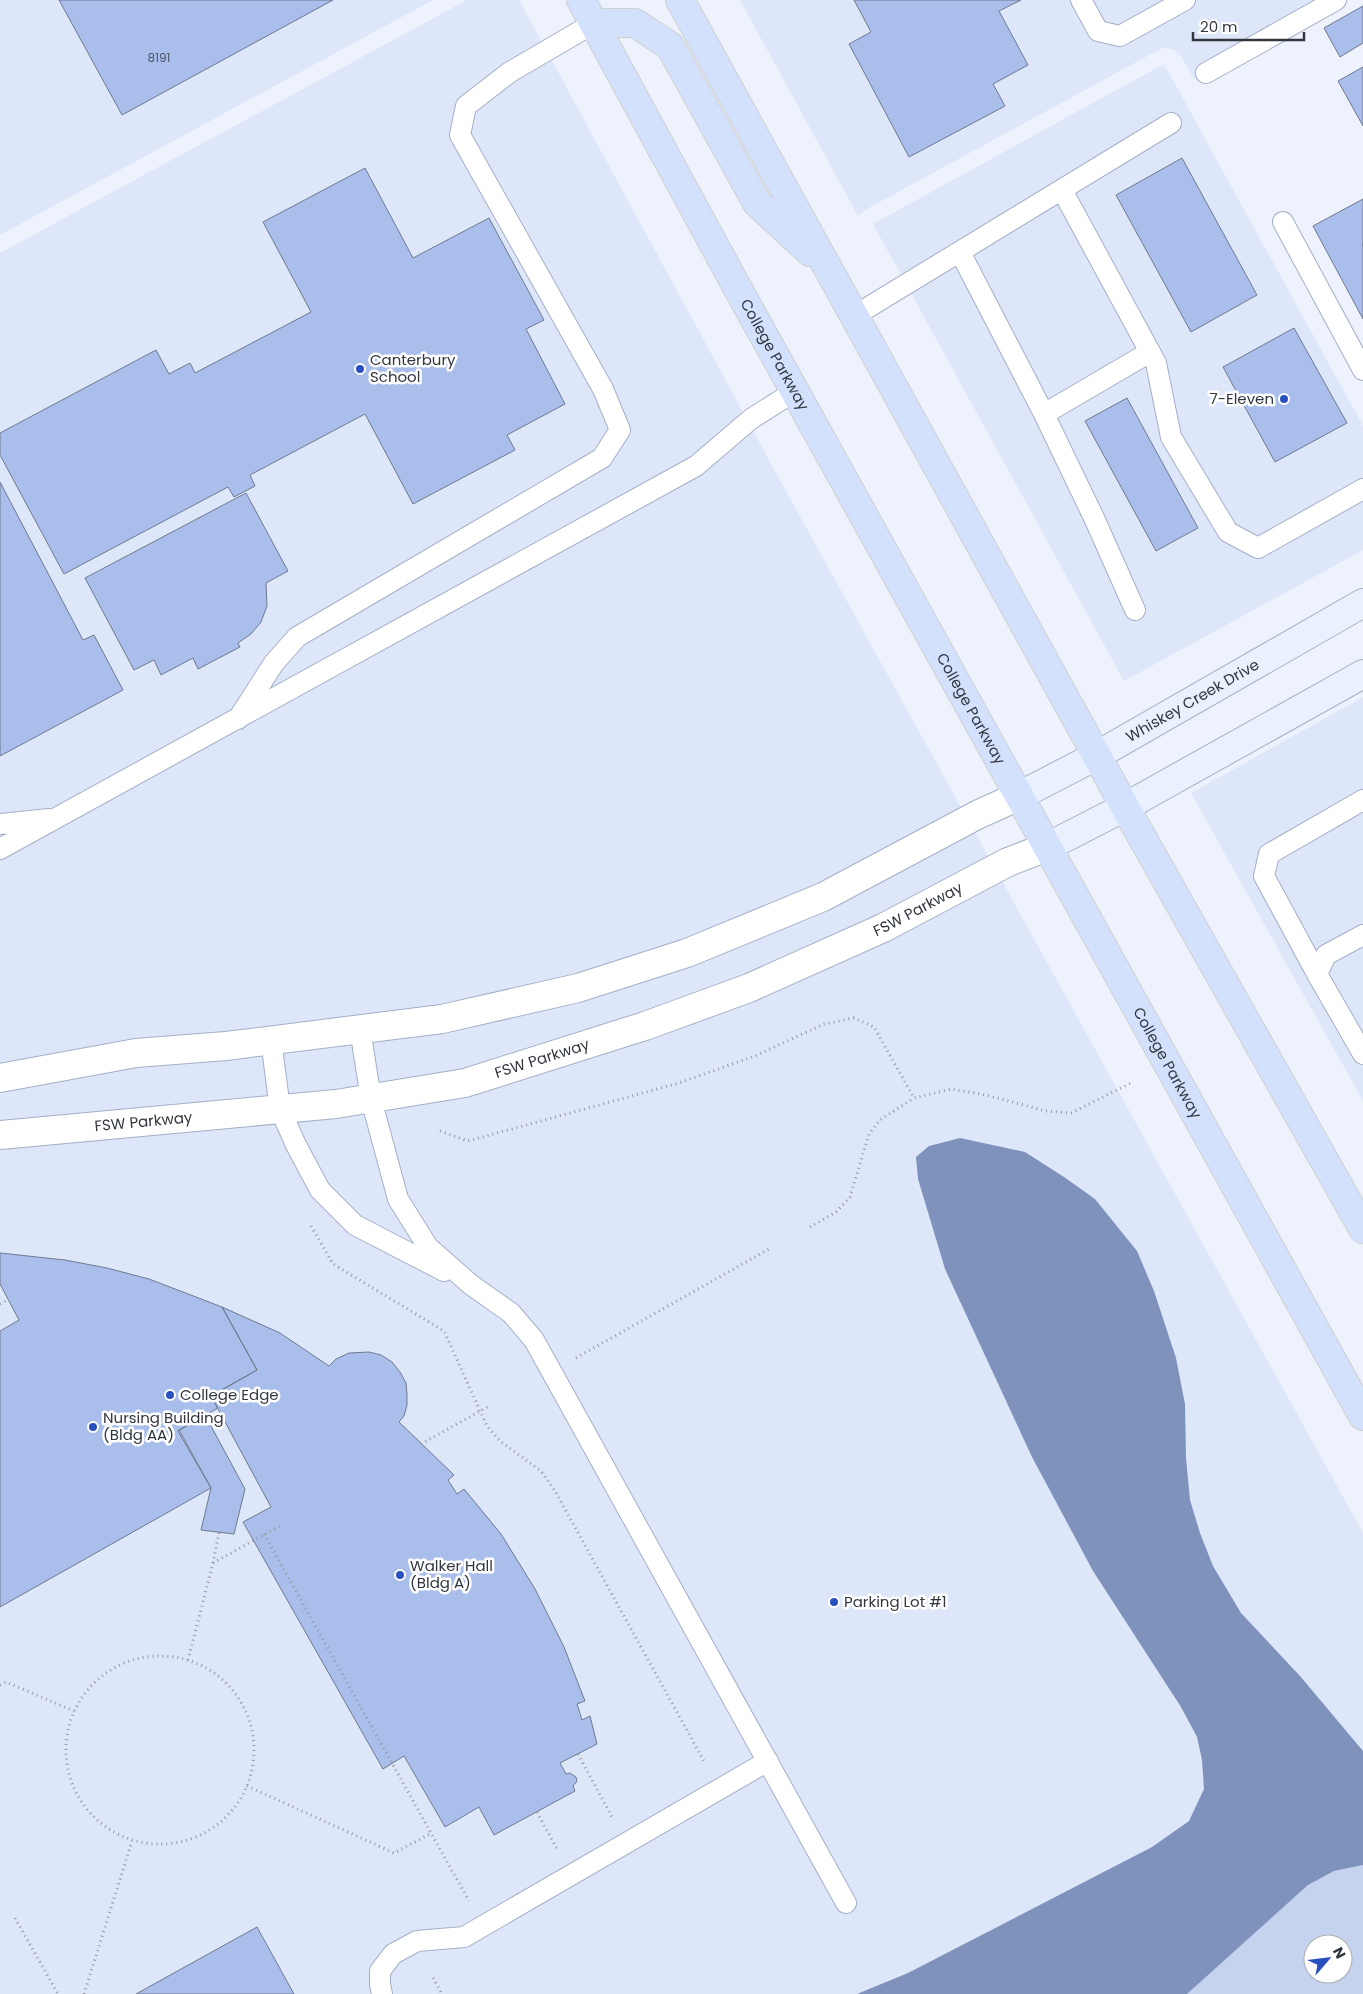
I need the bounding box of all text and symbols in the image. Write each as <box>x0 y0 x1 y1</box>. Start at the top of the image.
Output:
scale bar <box>1193 10 1304 42</box>
text: 20 m <box>1200 16 1238 37</box>
house number: 8191 <box>148 49 170 66</box>
street label: College Parkway <box>735 295 814 414</box>
place label: Canterbury School <box>370 349 456 387</box>
marker: Canterbury School <box>354 363 366 375</box>
place label: 7-Eleven <box>1210 388 1274 409</box>
marker: 7-Eleven <box>1278 393 1290 405</box>
street label: College Parkway <box>932 649 1011 769</box>
street label: Whiskey Creek Drive <box>1122 654 1263 747</box>
street label: FSW Parkway <box>870 877 966 941</box>
street label: College Parkway <box>1128 1003 1207 1123</box>
street label: FSW Parkway <box>492 1033 592 1083</box>
street label: FSW Parkway <box>94 1106 194 1136</box>
place label: College Edge <box>180 1384 279 1405</box>
marker: College Edge <box>164 1389 176 1401</box>
place label: Nursing Building (Bldg AA) <box>103 1407 224 1445</box>
marker: Nursing Building (Bldg AA) <box>87 1421 99 1433</box>
place label: Walker Hall (Bldg A) <box>410 1555 493 1593</box>
marker: Walker Hall (Bldg A) <box>394 1569 406 1581</box>
place label: Parking Lot #1 <box>844 1591 947 1612</box>
marker: Parking Lot #1 <box>828 1596 840 1608</box>
north arrow <box>1303 1934 1353 1984</box>
text: N <box>1328 1944 1351 1962</box>

